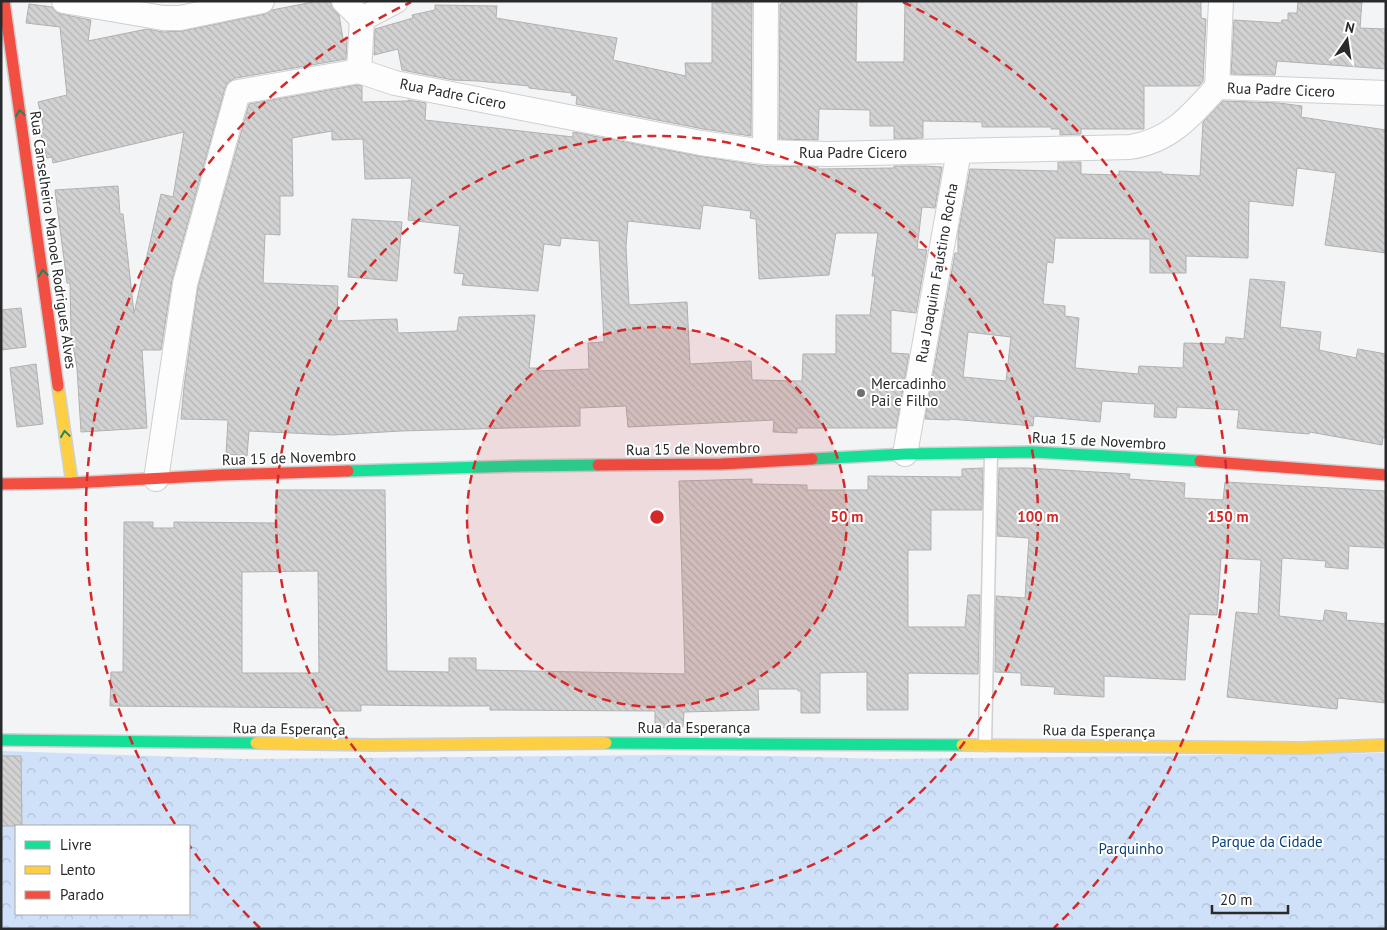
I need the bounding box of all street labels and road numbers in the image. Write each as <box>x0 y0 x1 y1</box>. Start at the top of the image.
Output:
street label: Rua Padre Cicero <box>398 74 508 113</box>
street label: Rua Padre Cicero <box>1227 78 1335 101</box>
street label: Rua Canselheiro Manoel Rodrigues Alves <box>26 110 81 370</box>
street label: Rua Padre Cicero <box>799 143 907 162</box>
street label: Rua Joaquim Faustino Rocha <box>911 182 962 364</box>
street label: Rua 15 de Novembro <box>1031 427 1167 454</box>
street label: Rua 15 de Novembro <box>626 438 760 459</box>
street label: Rua 15 de Novembro <box>221 446 356 469</box>
street label: Rua da Esperança <box>232 718 346 739</box>
street label: Rua da Esperança <box>638 718 750 737</box>
street label: Rua da Esperança <box>1042 720 1156 741</box>

